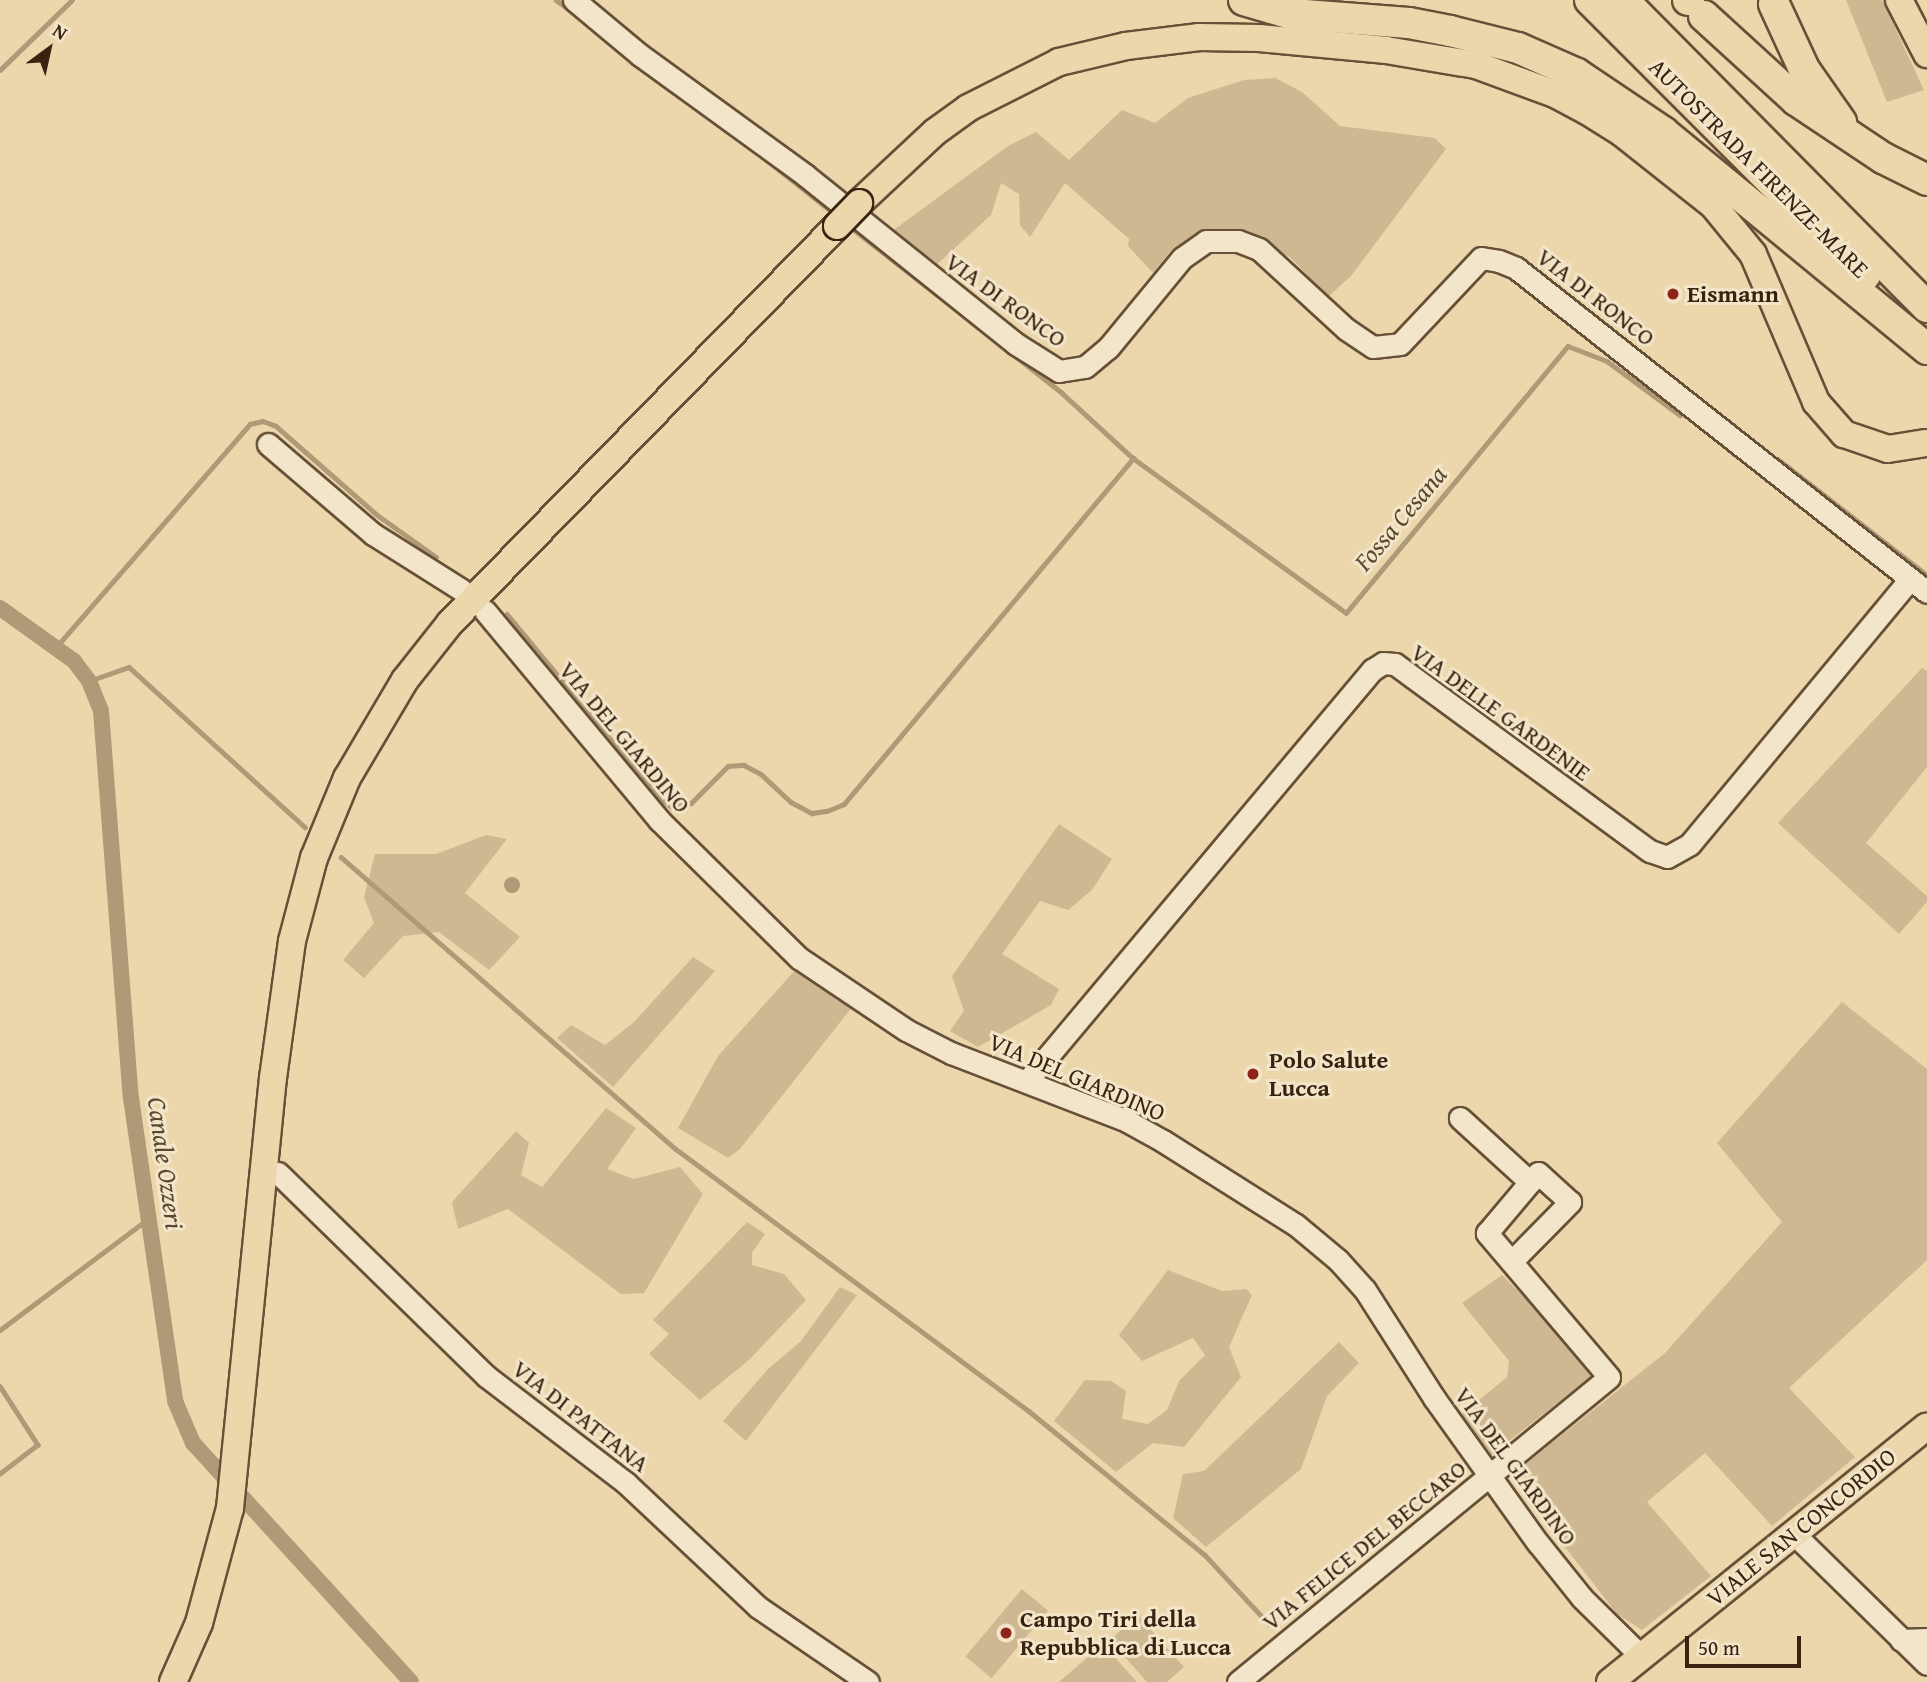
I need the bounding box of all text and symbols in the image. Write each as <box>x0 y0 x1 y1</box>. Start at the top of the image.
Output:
north arrow <box>14 14 84 84</box>
text: N <box>47 16 73 47</box>
street label: AUTOSTRADA FIRENZE-MARE <box>1643 52 1875 284</box>
street label: VIA DI RONCO <box>1531 242 1661 352</box>
street label: VIA DI RONCO <box>940 247 1072 353</box>
place label: Eismann <box>1687 280 1779 308</box>
marker: Eismann <box>1665 286 1681 302</box>
water label: Fossa Cesana <box>1347 459 1453 577</box>
street label: VIA DELLE GARDENIE <box>1406 637 1596 787</box>
street label: VIA DEL GIARDINO <box>553 655 697 819</box>
street label: VIA DEL GIARDINO <box>984 1027 1170 1127</box>
place label: Polo Salute Lucca <box>1269 1046 1388 1102</box>
marker: Polo Salute Lucca <box>1243 1064 1263 1084</box>
water label: Canale Ozzeri <box>141 1095 191 1231</box>
street label: VIA DI PATTANA <box>507 1354 655 1478</box>
street label: VIA DEL GIARDINO <box>1449 1381 1583 1551</box>
street label: VIALE SAN CONCORDIO <box>1701 1442 1901 1612</box>
street label: VIA FELICE DEL BECCARO <box>1256 1454 1472 1636</box>
place label: Campo Tiri della Repubblica di Lucca <box>1020 1605 1231 1661</box>
scale bar <box>1689 1622 1804 1666</box>
marker: Campo Tiri della Repubblica di Lucca <box>998 1625 1014 1641</box>
text: 50 m <box>1698 1632 1740 1663</box>

